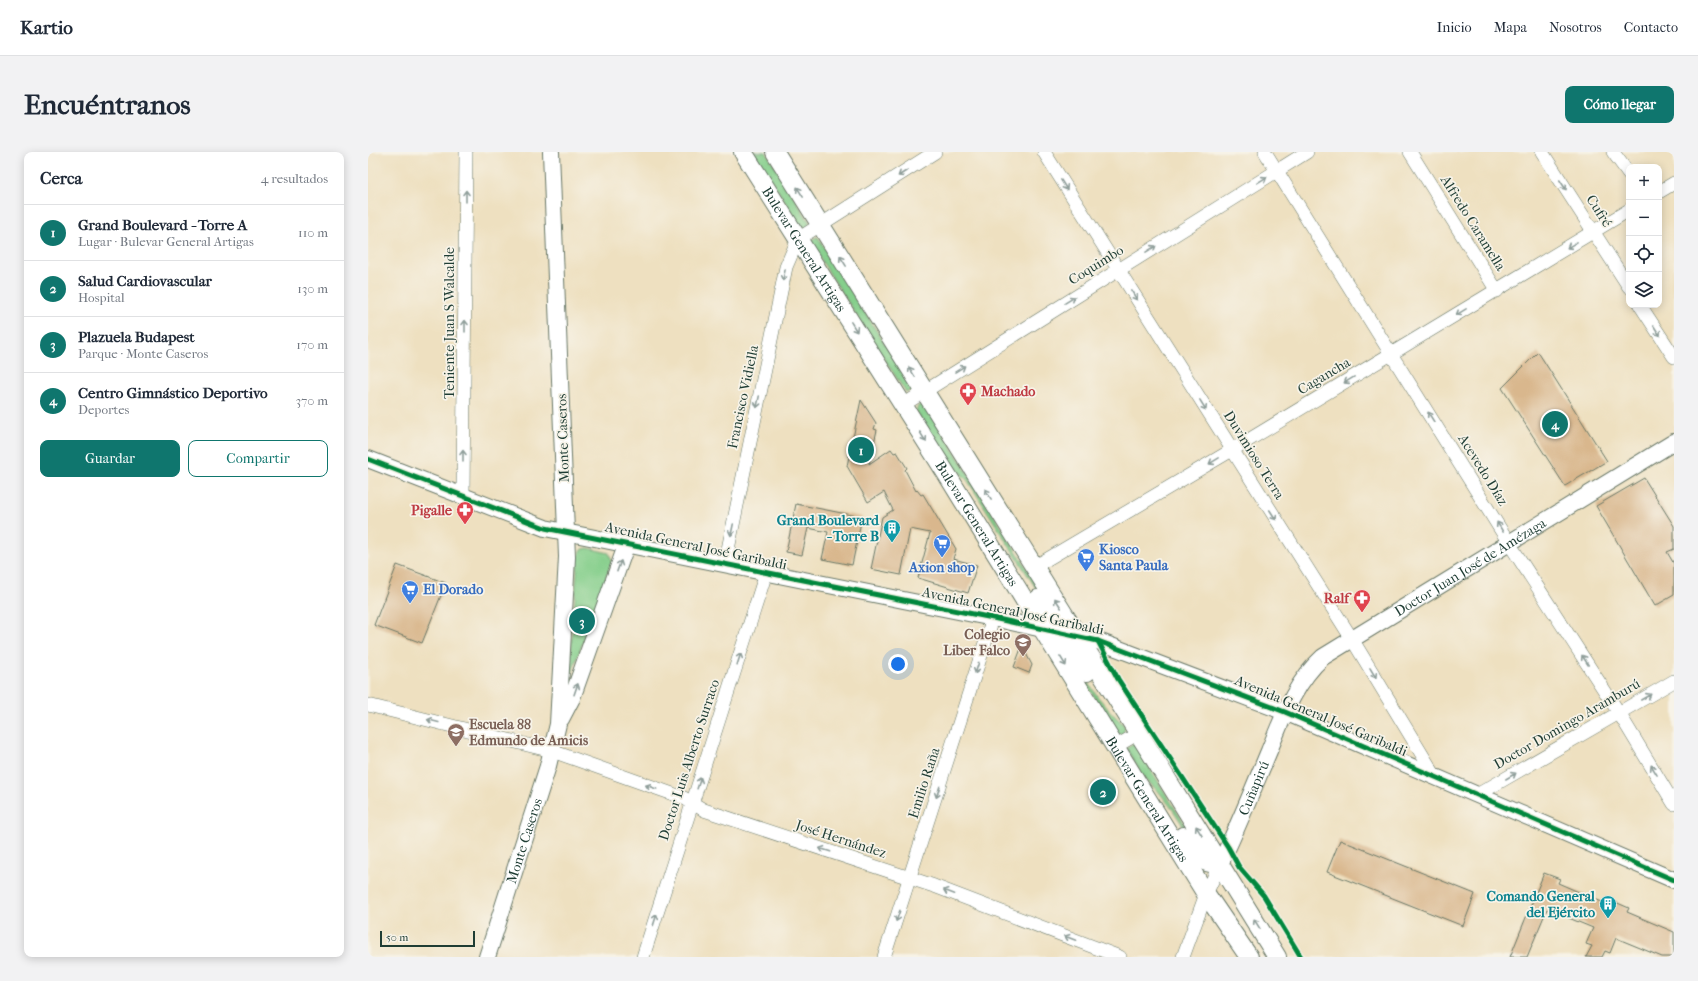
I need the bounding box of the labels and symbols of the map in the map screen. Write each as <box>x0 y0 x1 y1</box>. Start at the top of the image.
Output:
one-way arrow <box>898 169 909 177</box>
street label: Alfredo Caramella <box>1436 171 1509 274</box>
one-way arrow <box>1256 176 1268 184</box>
one-way arrow <box>1061 179 1069 191</box>
one-way arrow <box>1559 179 1567 190</box>
street label: Bulevar General Artigas <box>759 184 850 315</box>
one-way arrow <box>796 186 804 198</box>
one-way arrow <box>462 190 470 203</box>
street label: Cufré <box>1582 192 1616 230</box>
street label: Coquimbo <box>1065 241 1127 289</box>
one-way arrow <box>1567 241 1578 249</box>
one-way arrow <box>1145 245 1156 253</box>
street label: Teniente Juan S Walcalde <box>441 247 458 399</box>
one-way arrow <box>839 255 847 267</box>
one-way arrow <box>780 268 788 281</box>
one-way arrow <box>1130 289 1138 300</box>
one-way arrow <box>1064 296 1075 304</box>
one-way arrow <box>1455 309 1467 317</box>
one-way arrow <box>461 320 468 333</box>
one-way arrow <box>850 321 858 332</box>
one-way arrow <box>1653 325 1661 336</box>
street label: Francisco Vidiella <box>724 343 762 450</box>
street label: Cagancha <box>1295 353 1354 398</box>
one-way arrow <box>954 365 966 373</box>
one-way arrow <box>908 366 916 377</box>
one-way arrow <box>1343 376 1355 384</box>
pharmacy icon: Machado <box>958 381 978 406</box>
place label: Machado <box>980 383 1035 400</box>
street label: Monte Caseros <box>553 393 573 483</box>
one-way arrow <box>754 396 762 409</box>
one-way arrow <box>1200 399 1208 411</box>
street label: Duvimioso Terra <box>1220 408 1288 503</box>
pin: 4 <box>1542 409 1568 439</box>
one-way arrow <box>1427 412 1435 423</box>
street label: Acevedo Díaz <box>1454 430 1512 509</box>
one-way arrow <box>920 431 928 443</box>
pin: 1 <box>848 435 874 465</box>
one-way arrow <box>459 450 467 463</box>
street label: Bulevar General Artigas <box>932 457 1022 589</box>
one-way arrow <box>1208 457 1220 465</box>
one-way arrow <box>984 488 992 500</box>
pharmacy icon: Pigalle <box>455 500 475 525</box>
place label: Pigalle <box>411 502 452 519</box>
one-way arrow <box>1269 509 1277 520</box>
place label: Grand Boulevard - Torre B <box>777 512 880 545</box>
street label: Doctor Juan José de Amézaga <box>1391 514 1549 620</box>
street label: Avenida General José Garibaldi <box>602 518 789 574</box>
building icon: Grand Boulevard - Torre B <box>882 518 902 543</box>
one-way arrow <box>1495 521 1503 533</box>
one-way arrow <box>728 523 736 536</box>
supermarket icon: Axion shop <box>932 533 952 558</box>
place label: Kiosco Santa Paula <box>1099 541 1169 574</box>
supermarket icon: Kiosco Santa Paula <box>1076 547 1096 572</box>
place label: Axion shop <box>908 559 975 576</box>
one-way arrow <box>615 561 623 573</box>
supermarket icon: El Dorado <box>400 579 420 604</box>
place label: El Dorado <box>423 581 483 598</box>
street label: Avenida General José Garibaldi <box>919 583 1106 639</box>
pharmacy icon: Ralf <box>1352 588 1372 613</box>
place label: Ralf <box>1324 590 1352 607</box>
one-way arrow <box>1054 598 1062 609</box>
pin: 3 <box>569 606 595 636</box>
place label: Colegio Liber Falco <box>943 626 1010 659</box>
school or university icon: Colegio Liber Falco <box>1013 632 1033 657</box>
one-way arrow <box>735 653 743 665</box>
your location <box>888 654 908 674</box>
one-way arrow <box>1059 655 1067 667</box>
one-way arrow <box>1581 655 1589 666</box>
one-way arrow <box>973 661 980 674</box>
one-way arrow <box>1369 667 1377 679</box>
street label: Avenida General José Garibaldi <box>1231 672 1410 760</box>
street label: Doctor Domingo Aramburú <box>1491 675 1643 773</box>
street label: Doctor Luis Alberto Surraco <box>655 677 723 843</box>
one-way arrow <box>572 683 580 695</box>
one-way arrow <box>1640 692 1652 700</box>
place label: Escuela 88 Edmundo de Amicis <box>469 716 589 749</box>
one-way arrow <box>427 717 440 724</box>
school or university icon: Escuela 88 Edmundo de Amicis <box>446 722 466 747</box>
street label: Bulevar General Artigas <box>1102 733 1193 865</box>
street label: Emilio Raña <box>905 745 944 821</box>
street label: Cuñapirú <box>1235 758 1272 818</box>
one-way arrow <box>1649 764 1657 776</box>
one-way arrow <box>1505 771 1517 779</box>
one-way arrow <box>696 776 703 789</box>
pin: 2 <box>1090 777 1116 807</box>
one-way arrow <box>646 782 658 790</box>
one-way arrow <box>934 785 941 798</box>
street label: Monte Caseros <box>503 796 546 886</box>
street label: José Hernández <box>793 816 889 862</box>
one-way arrow <box>1195 826 1203 837</box>
one-way arrow <box>819 846 832 853</box>
one-way arrow <box>943 887 955 895</box>
place label: Comando General del Ejército <box>1487 888 1595 921</box>
building icon: Comando General del Ejército <box>1598 894 1618 919</box>
one-way arrow <box>894 909 901 922</box>
one-way arrow <box>652 914 659 927</box>
one-way arrow <box>1253 919 1261 930</box>
scale bar <box>380 929 475 948</box>
one-way arrow <box>1064 934 1076 942</box>

